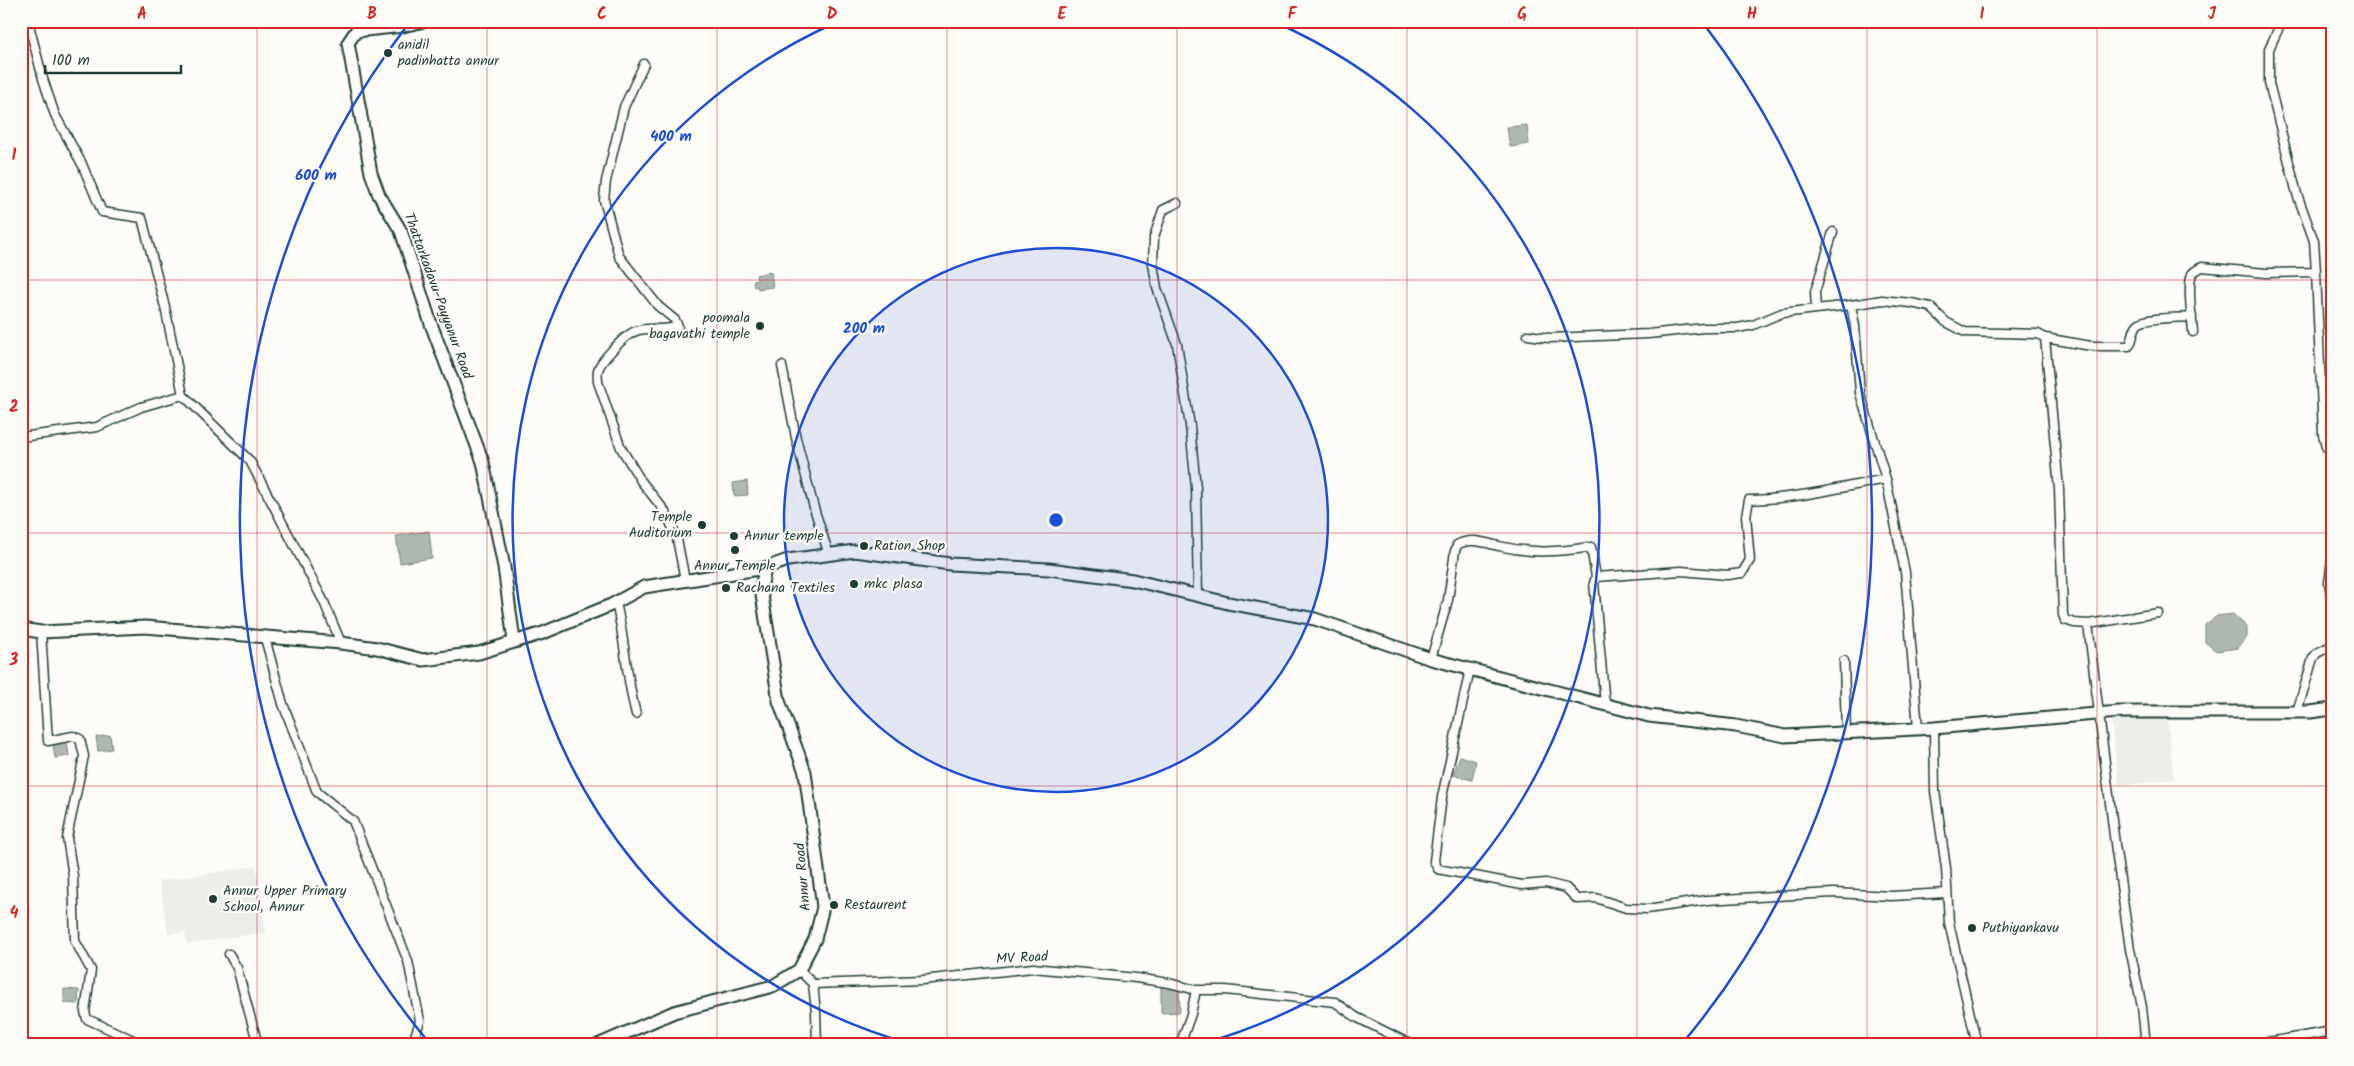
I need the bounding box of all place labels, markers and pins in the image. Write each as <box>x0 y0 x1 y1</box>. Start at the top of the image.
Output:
place label: anidil padinhatta annur <box>397 34 500 72</box>
marker: anidil padinhatta annur <box>382 47 394 59</box>
place label: poomala bagavathi temple <box>649 307 751 345</box>
marker: poomala bagavathi temple <box>754 320 766 332</box>
place label: Temple Auditorium <box>629 506 693 544</box>
centre of rings <box>1047 511 1065 529</box>
marker: Temple Auditorium <box>696 519 708 531</box>
place label: Annur temple <box>744 525 824 547</box>
marker: Annur temple <box>728 530 740 542</box>
place label: Ration Shop <box>874 535 945 557</box>
marker: Ration Shop <box>858 540 870 552</box>
marker: Annur Temple <box>729 544 741 556</box>
place label: Annur Temple <box>694 555 777 577</box>
place label: mkc plasa <box>864 573 923 595</box>
place label: Rachana Textiles <box>736 577 835 599</box>
marker: mkc plasa <box>848 578 860 590</box>
marker: Rachana Textiles <box>720 582 732 594</box>
place label: Annur Upper Primary School, Annur <box>223 880 347 918</box>
marker: Annur Upper Primary School, Annur <box>207 893 219 905</box>
place label: Restaurent <box>844 894 908 916</box>
marker: Restaurent <box>828 899 840 911</box>
place label: Puthiyankavu <box>1982 917 2059 939</box>
marker: Puthiyankavu <box>1966 922 1978 934</box>

